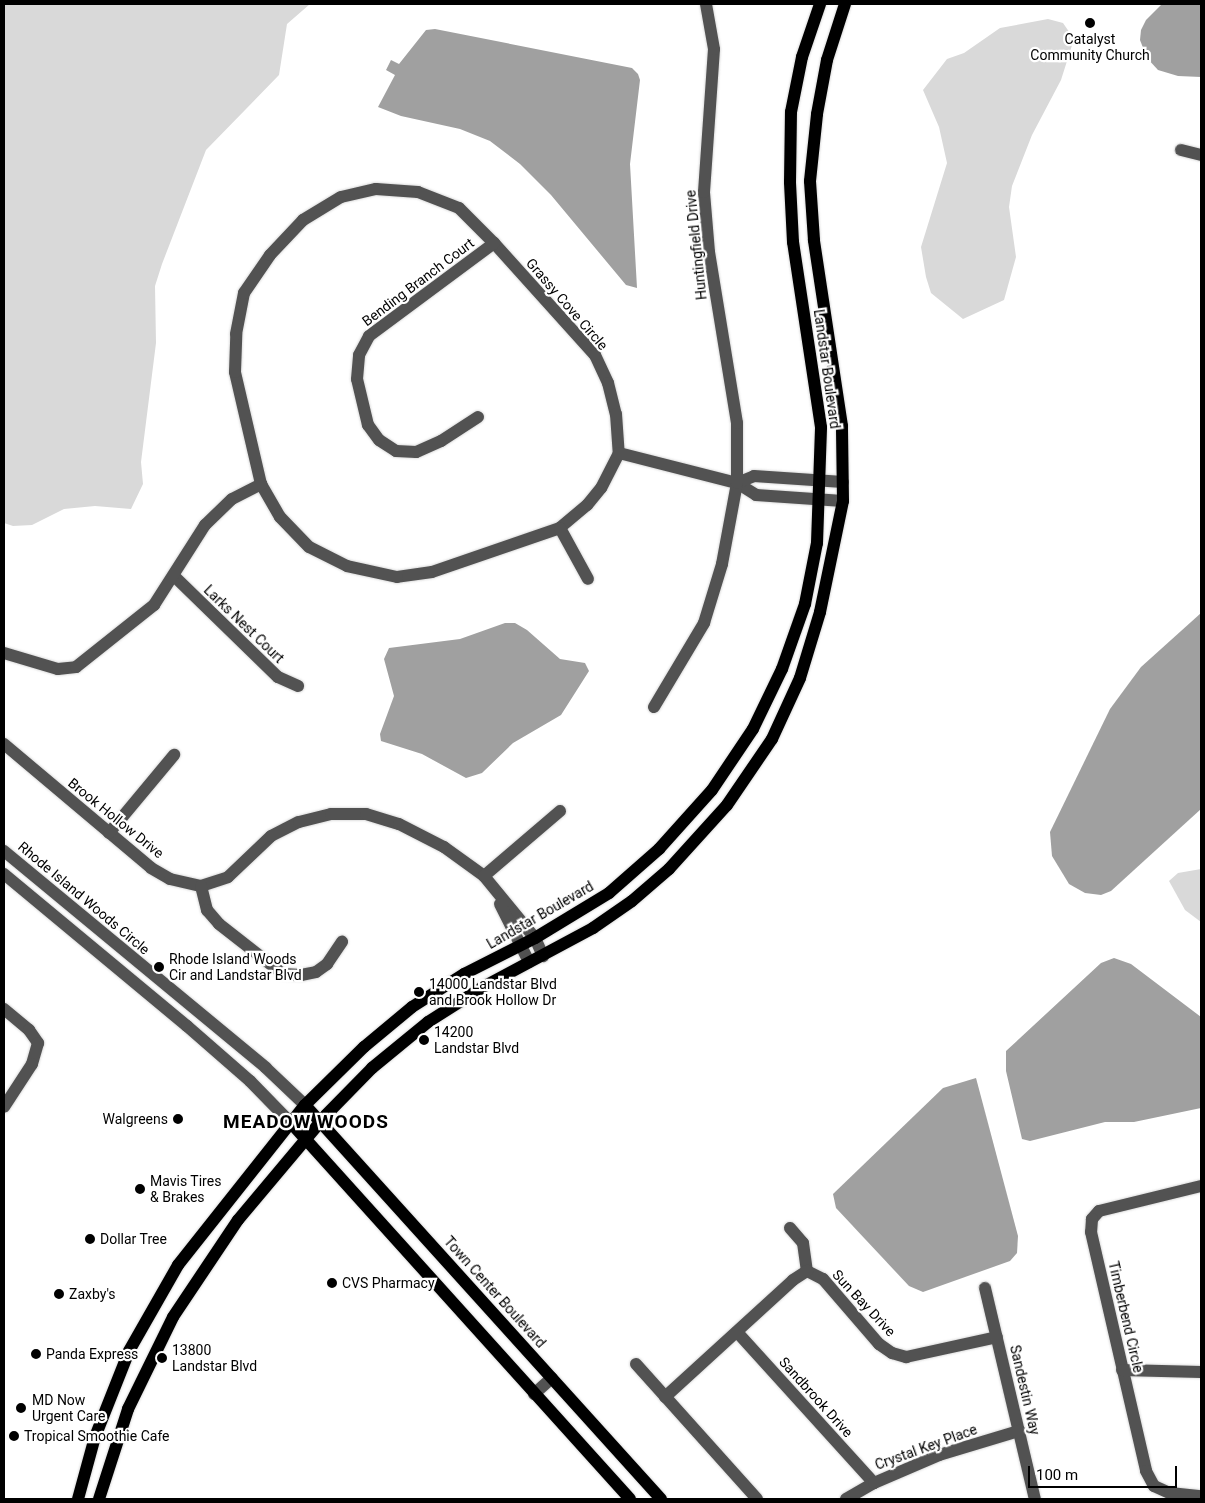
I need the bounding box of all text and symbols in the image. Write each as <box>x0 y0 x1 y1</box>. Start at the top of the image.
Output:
marker: Catalyst Community Church <box>1084 17 1096 29</box>
place label: Catalyst Community Church <box>1030 31 1150 64</box>
street label: Huntingfield Drive <box>682 189 710 301</box>
street label: Bending Branch Court <box>359 234 477 330</box>
street label: Grassy Cove Circle <box>523 255 611 353</box>
street label: Landstar Boulevard <box>810 308 844 430</box>
street label: Larks Nest Court <box>200 582 288 666</box>
street label: Brook Hollow Drive <box>65 774 167 862</box>
street label: Rhode Island Woods Circle <box>15 838 153 958</box>
street label: Landstar Boulevard <box>484 878 596 952</box>
place label: Rhode Island Woods Cir and Landstar Blvd <box>169 951 302 984</box>
marker: Rhode Island Woods Cir and Landstar Blvd <box>153 961 165 973</box>
place label: 14000 Landstar Blvd and Brook Hollow Dr <box>429 976 557 1009</box>
marker: 14000 Landstar Blvd and Brook Hollow Dr <box>413 986 425 998</box>
place label: 14200 Landstar Blvd <box>434 1024 519 1056</box>
marker: 14200 Landstar Blvd <box>418 1034 430 1046</box>
place label: Walgreens <box>103 1111 168 1127</box>
district label: MEADOW WOODS <box>222 1111 390 1133</box>
marker: Walgreens <box>172 1113 184 1125</box>
place label: Mavis Tires & Brakes <box>150 1173 222 1206</box>
marker: Mavis Tires & Brakes <box>134 1183 146 1195</box>
place label: Dollar Tree <box>100 1231 167 1247</box>
marker: Dollar Tree <box>84 1233 96 1245</box>
street label: Town Center Boulevard <box>441 1233 549 1351</box>
street label: Timberbend Circle <box>1105 1260 1147 1374</box>
street label: Sun Bay Drive <box>829 1266 899 1340</box>
place label: CVS Pharmacy <box>342 1275 435 1291</box>
marker: CVS Pharmacy <box>326 1277 338 1289</box>
place label: Zaxby's <box>69 1286 116 1302</box>
marker: Zaxby's <box>53 1288 65 1300</box>
place label: 13800 Landstar Blvd <box>172 1342 257 1374</box>
street label: Sandestin Way <box>1006 1343 1044 1437</box>
place label: Panda Express <box>46 1346 138 1362</box>
marker: Panda Express <box>30 1348 42 1360</box>
marker: 13800 Landstar Blvd <box>156 1352 168 1364</box>
street label: Sandbrook Drive <box>776 1353 856 1441</box>
place label: MD Now Urgent Care <box>32 1392 106 1424</box>
marker: MD Now Urgent Care <box>14 1401 28 1415</box>
street label: Crystal Key Place <box>873 1421 979 1473</box>
place label: Tropical Smoothie Cafe <box>24 1428 170 1444</box>
marker: Tropical Smoothie Cafe <box>8 1430 20 1442</box>
scale bar <box>1030 1456 1179 1488</box>
text: 100 m <box>1036 1466 1078 1484</box>

